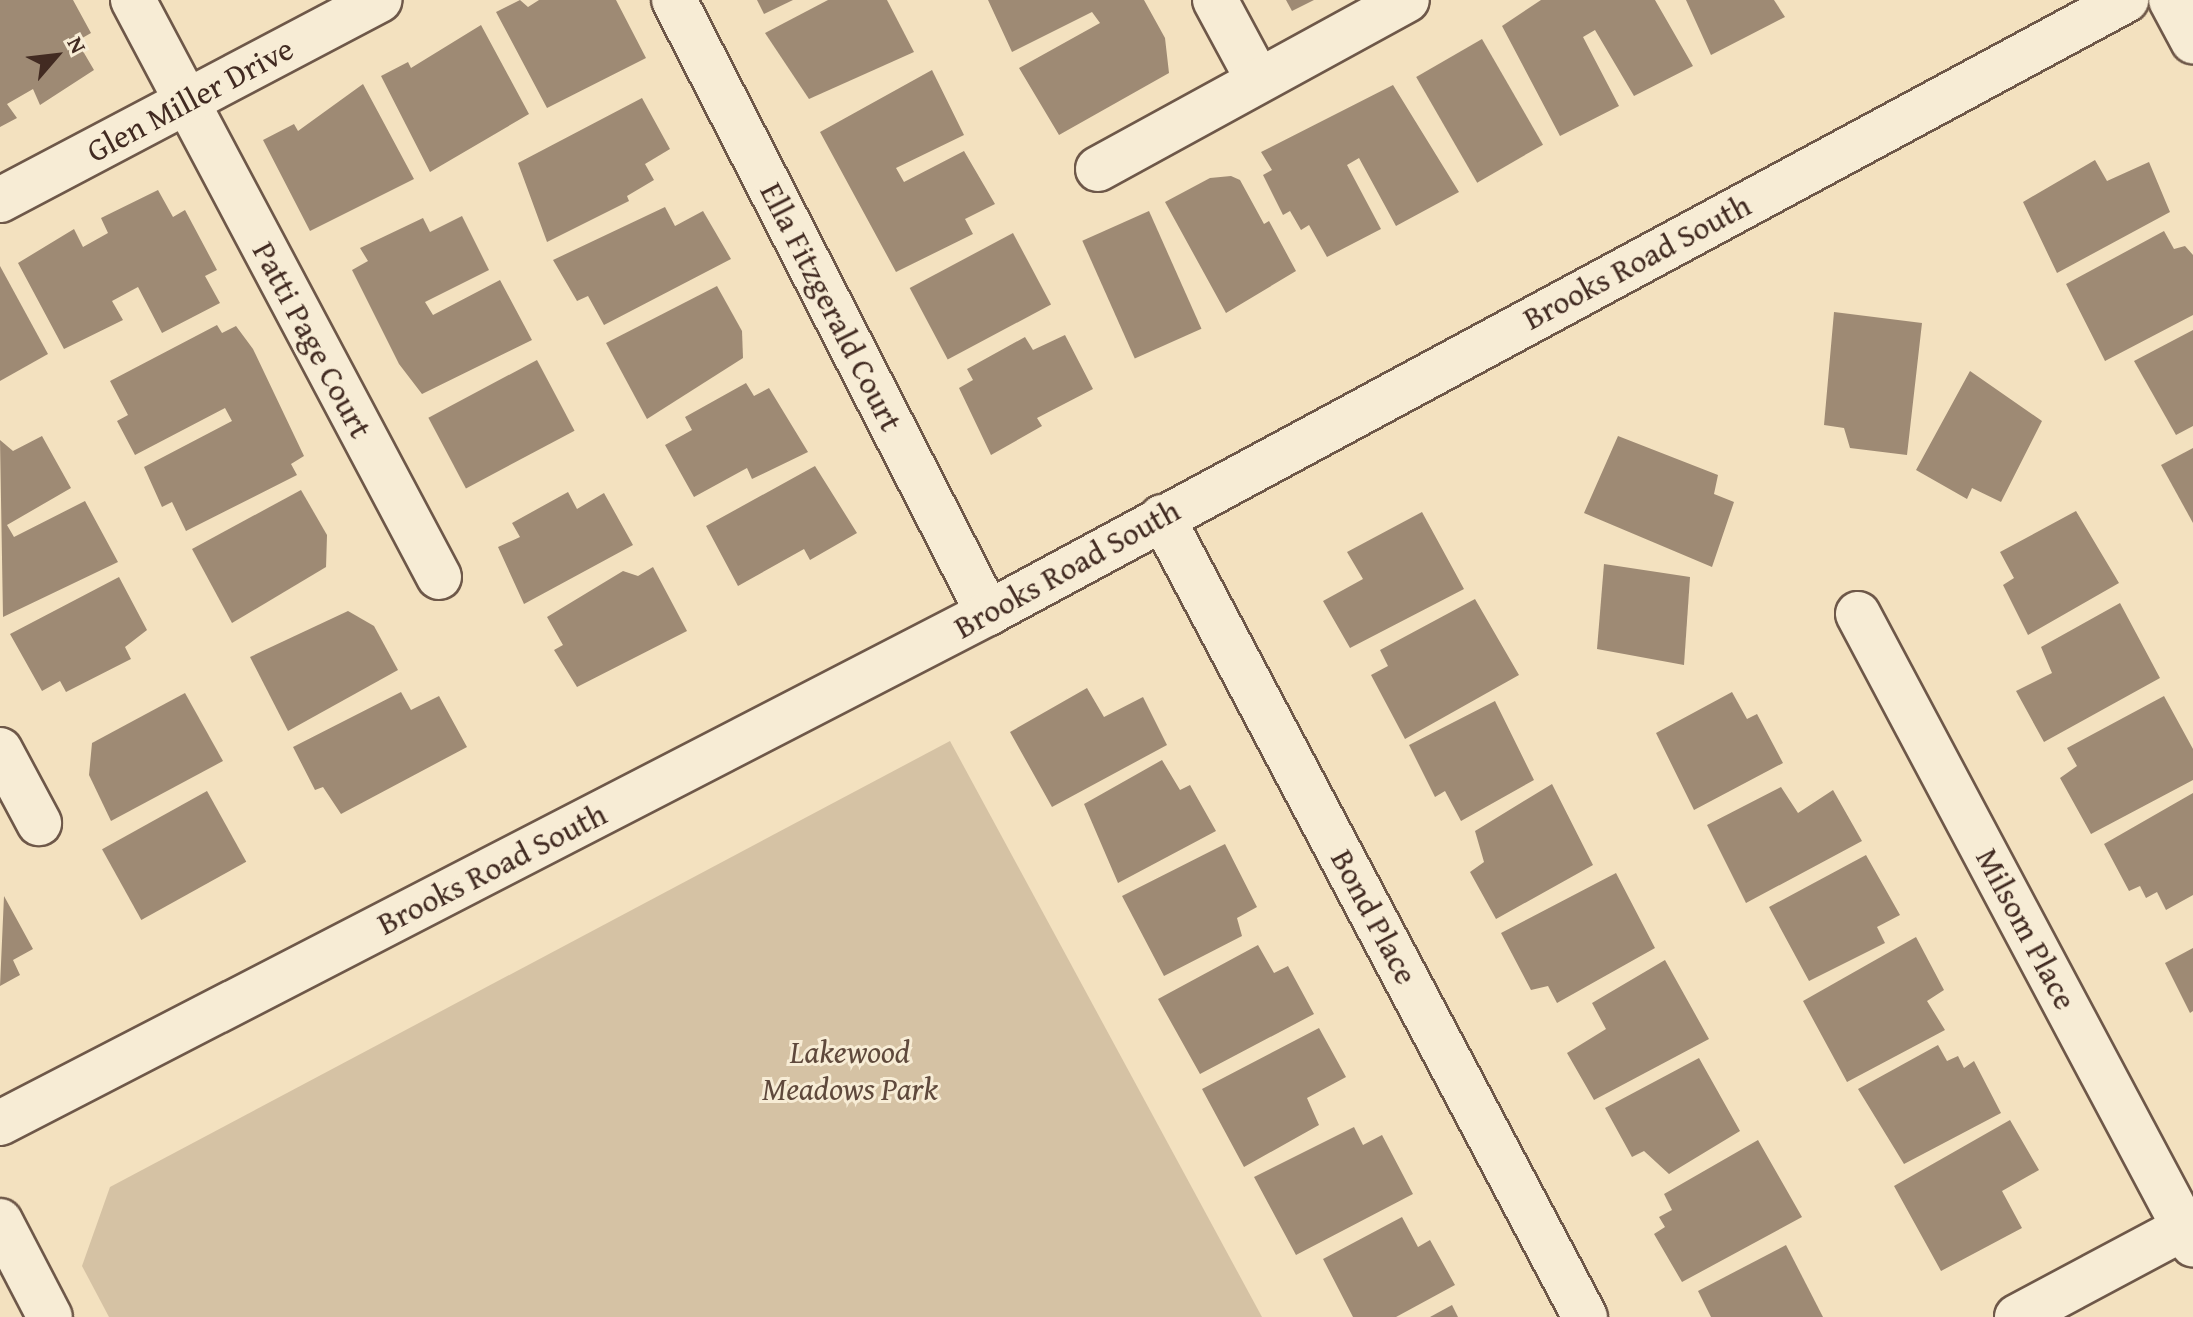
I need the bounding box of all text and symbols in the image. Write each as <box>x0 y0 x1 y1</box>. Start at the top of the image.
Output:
north arrow <box>16 16 96 96</box>
street label: Glen Miller Drive <box>80 30 300 170</box>
text: N <box>60 31 95 59</box>
street label: Ella Fitzgerald Court <box>752 176 910 438</box>
street label: Brooks Road South <box>1517 186 1757 338</box>
street label: Patti Page Court <box>244 235 380 445</box>
street label: Brooks Road South <box>947 491 1187 647</box>
street label: Brooks Road South <box>371 795 613 943</box>
street label: Milsom Place <box>1968 842 2084 1016</box>
street label: Bond Place <box>1323 843 1425 991</box>
park label: Lakewood Meadows Park <box>762 1034 938 1109</box>

